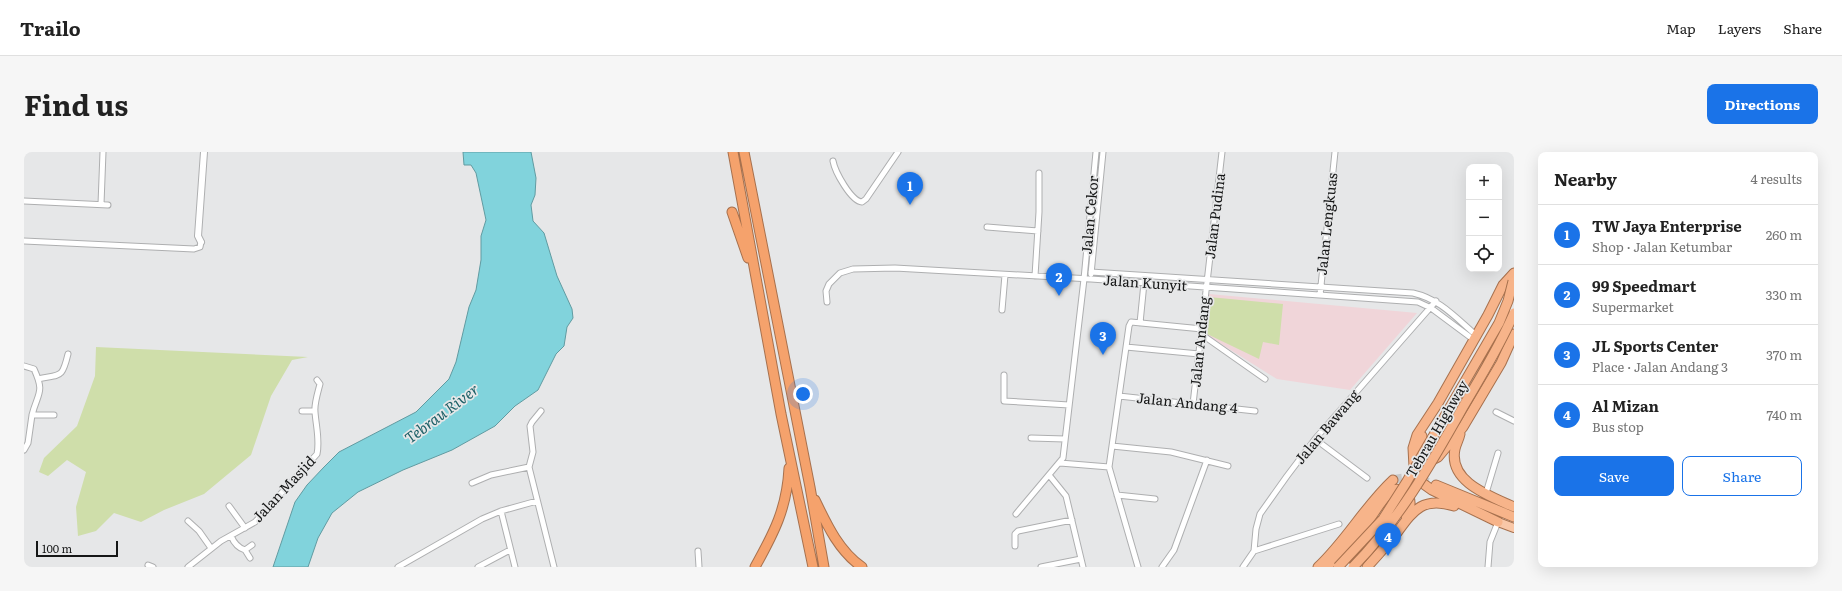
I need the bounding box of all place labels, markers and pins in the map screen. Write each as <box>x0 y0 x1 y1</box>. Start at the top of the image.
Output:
pin: 1 <box>897 172 923 205</box>
pin: 2 <box>1046 263 1072 296</box>
pin: 3 <box>1090 322 1116 355</box>
pin: 4 <box>1375 523 1401 556</box>

